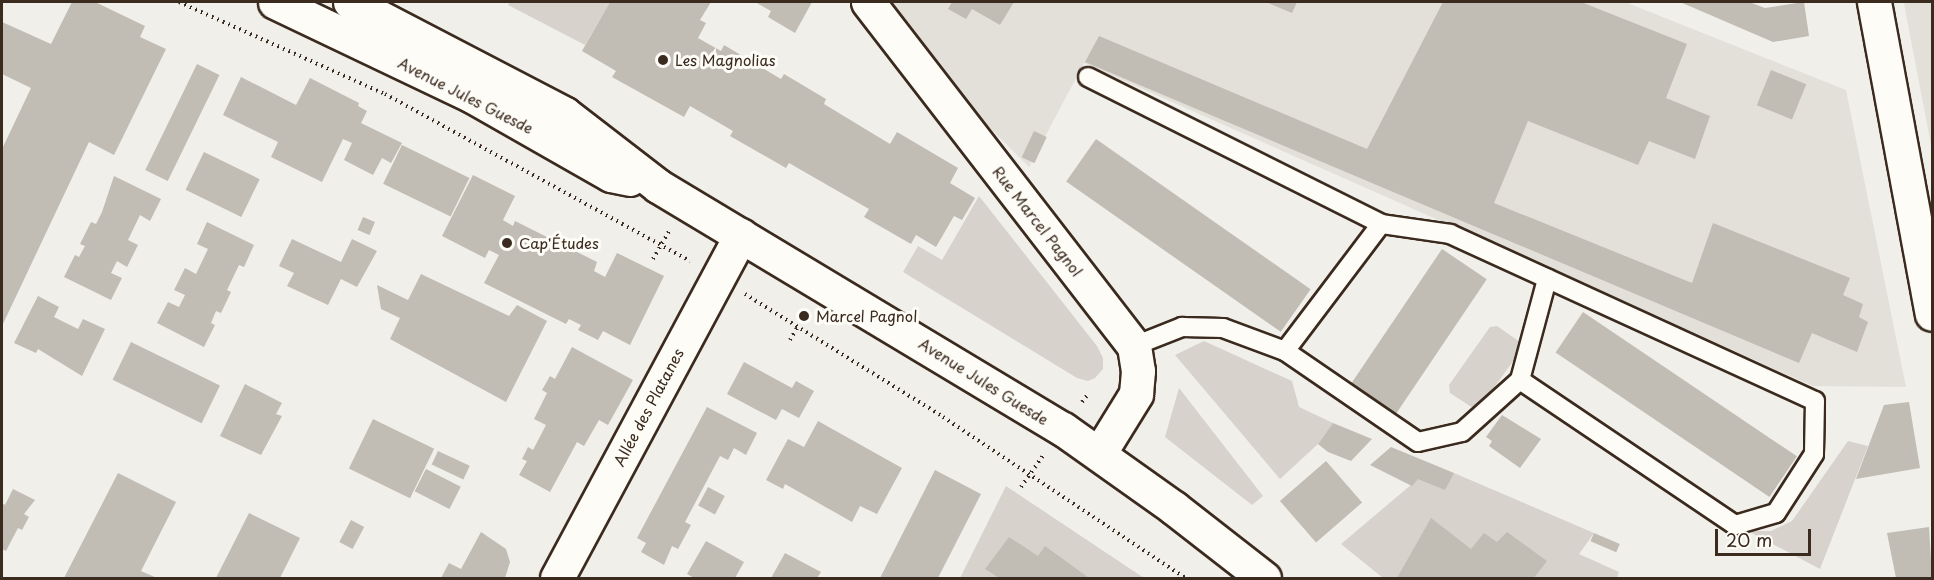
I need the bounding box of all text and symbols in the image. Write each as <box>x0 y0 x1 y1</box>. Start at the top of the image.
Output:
place label: Les Magnolias <box>675 51 777 69</box>
street label: Avenue Jules Guesde <box>395 53 537 137</box>
marker: Les Magnolias <box>656 53 670 67</box>
street label: Rue Marcel Pagnol <box>989 162 1087 280</box>
place label: Cap'Études <box>519 234 599 252</box>
marker: Cap'Études <box>500 236 514 250</box>
place label: Marcel Pagnol <box>816 307 919 325</box>
marker: Marcel Pagnol <box>797 309 811 323</box>
street label: Avenue Jules Guesde <box>916 334 1052 428</box>
street label: Allée des Platanes <box>609 344 687 470</box>
scale bar <box>1718 517 1814 555</box>
text: 20 m <box>1726 526 1772 553</box>

